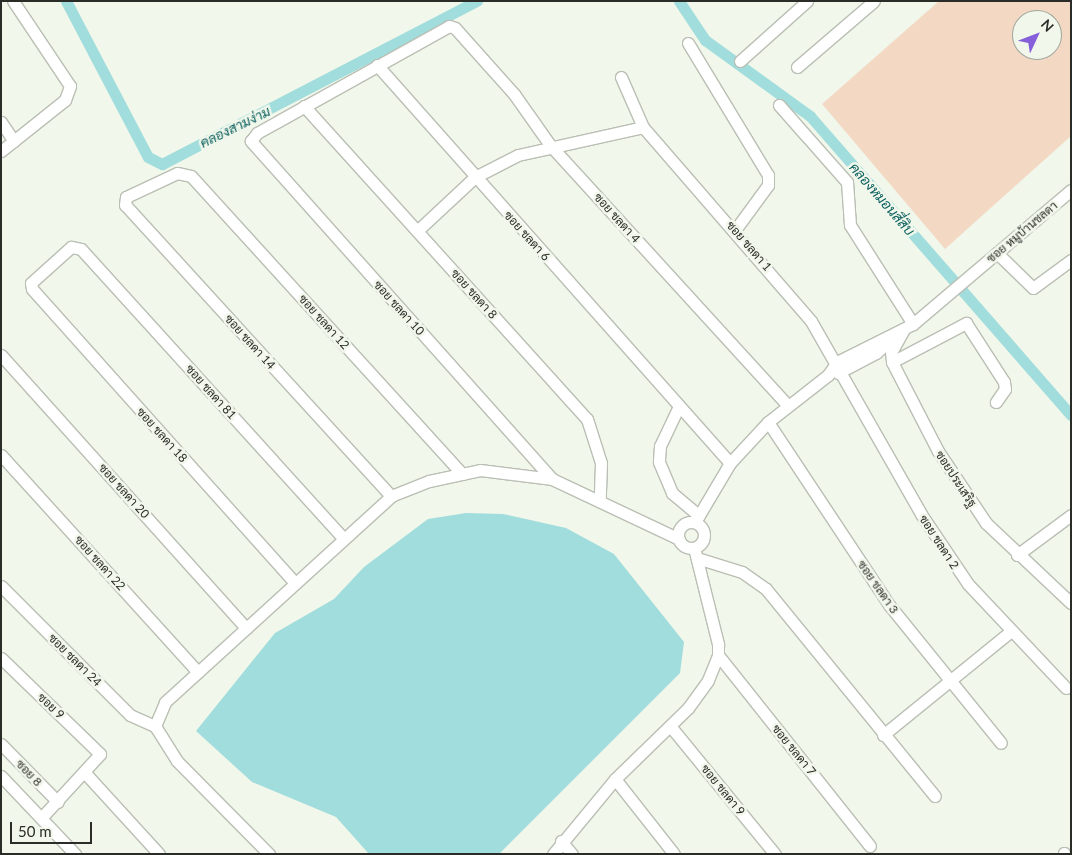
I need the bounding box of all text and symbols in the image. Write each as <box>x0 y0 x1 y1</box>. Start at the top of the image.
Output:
north arrow <box>1012 10 1062 60</box>
text: N <box>1038 15 1057 35</box>
water label: คลองสามง่าม <box>197 103 273 151</box>
water label: คลองหมอนสี่สิบ <box>846 159 918 239</box>
street label: ซอย ชลดา 4 <box>591 190 643 246</box>
street label: ซอย หมูบ้านชลดา <box>984 198 1060 266</box>
street label: ซอย ชลดา 6 <box>501 208 553 264</box>
street label: ซอย ชลดา 1 <box>723 218 775 274</box>
street label: ซอย ชลดา 8 <box>448 266 500 322</box>
street label: ซอย ชลดา 10 <box>371 278 427 338</box>
street label: ซอย ชลดา 12 <box>296 292 352 352</box>
street label: ซอย ชลดา 14 <box>222 312 278 372</box>
street label: ซอย ชลดา 81 <box>183 362 239 422</box>
street label: ซอย ชลดา 18 <box>134 405 190 465</box>
street label: ซอยประเสริฐ <box>932 448 980 510</box>
street label: ซอย ชลดา 20 <box>96 461 152 521</box>
street label: ซอย ชลดา 2 <box>916 512 962 572</box>
street label: ซอย ชลดา 22 <box>72 533 128 593</box>
street label: ซอย ชลดา 3 <box>854 558 902 616</box>
street label: ซอย ชลดา 24 <box>46 631 104 689</box>
street label: ซอย 9 <box>35 690 67 722</box>
street label: ซอย ชลดา 7 <box>769 722 819 778</box>
street label: ซอย 8 <box>13 757 45 789</box>
street label: ซอย ชลดา 9 <box>698 762 748 818</box>
scale bar <box>12 812 95 844</box>
text: 50 m <box>18 822 52 840</box>

